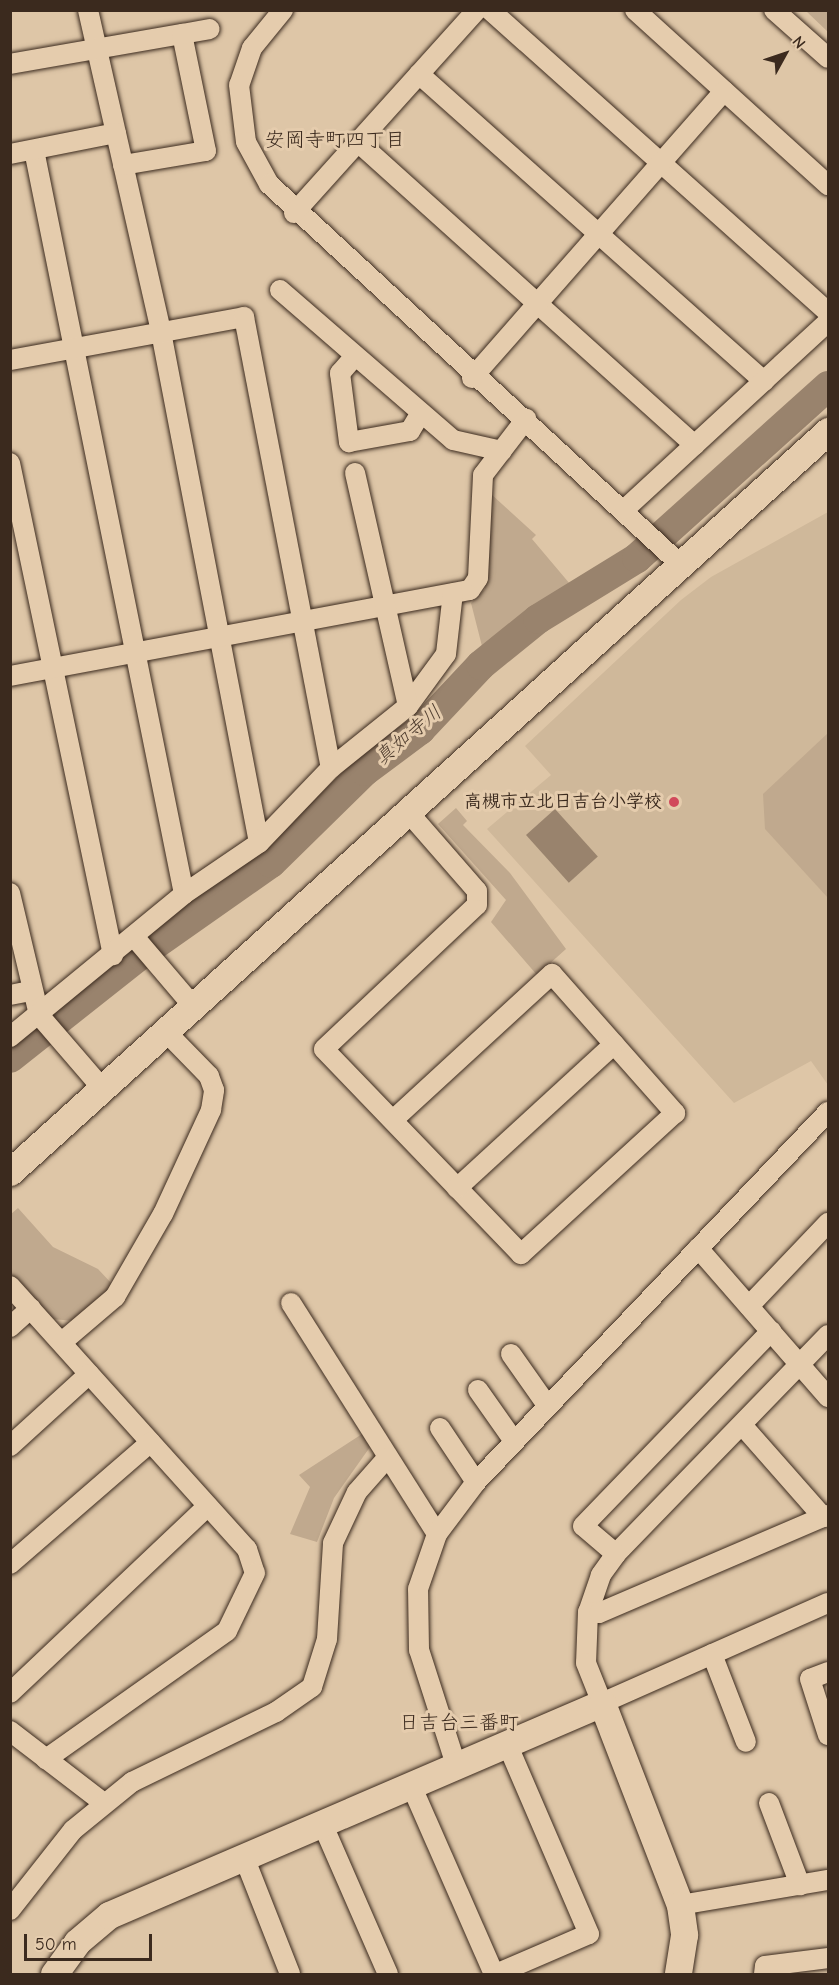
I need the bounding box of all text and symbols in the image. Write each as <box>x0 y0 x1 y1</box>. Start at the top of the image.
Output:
north arrow <box>755 24 815 84</box>
text: N <box>789 33 809 52</box>
district label: 安岡寺町四丁目 <box>265 127 405 151</box>
water label: 真如寺川 <box>370 700 446 770</box>
place label: 高槻市立北日吉台小学校 <box>464 791 662 813</box>
marker: 高槻市立北日吉台小学校 <box>667 795 681 809</box>
district label: 日吉台三番町 <box>399 1710 519 1734</box>
scale bar <box>27 1922 154 1960</box>
text: 50 m <box>35 1934 77 1955</box>

